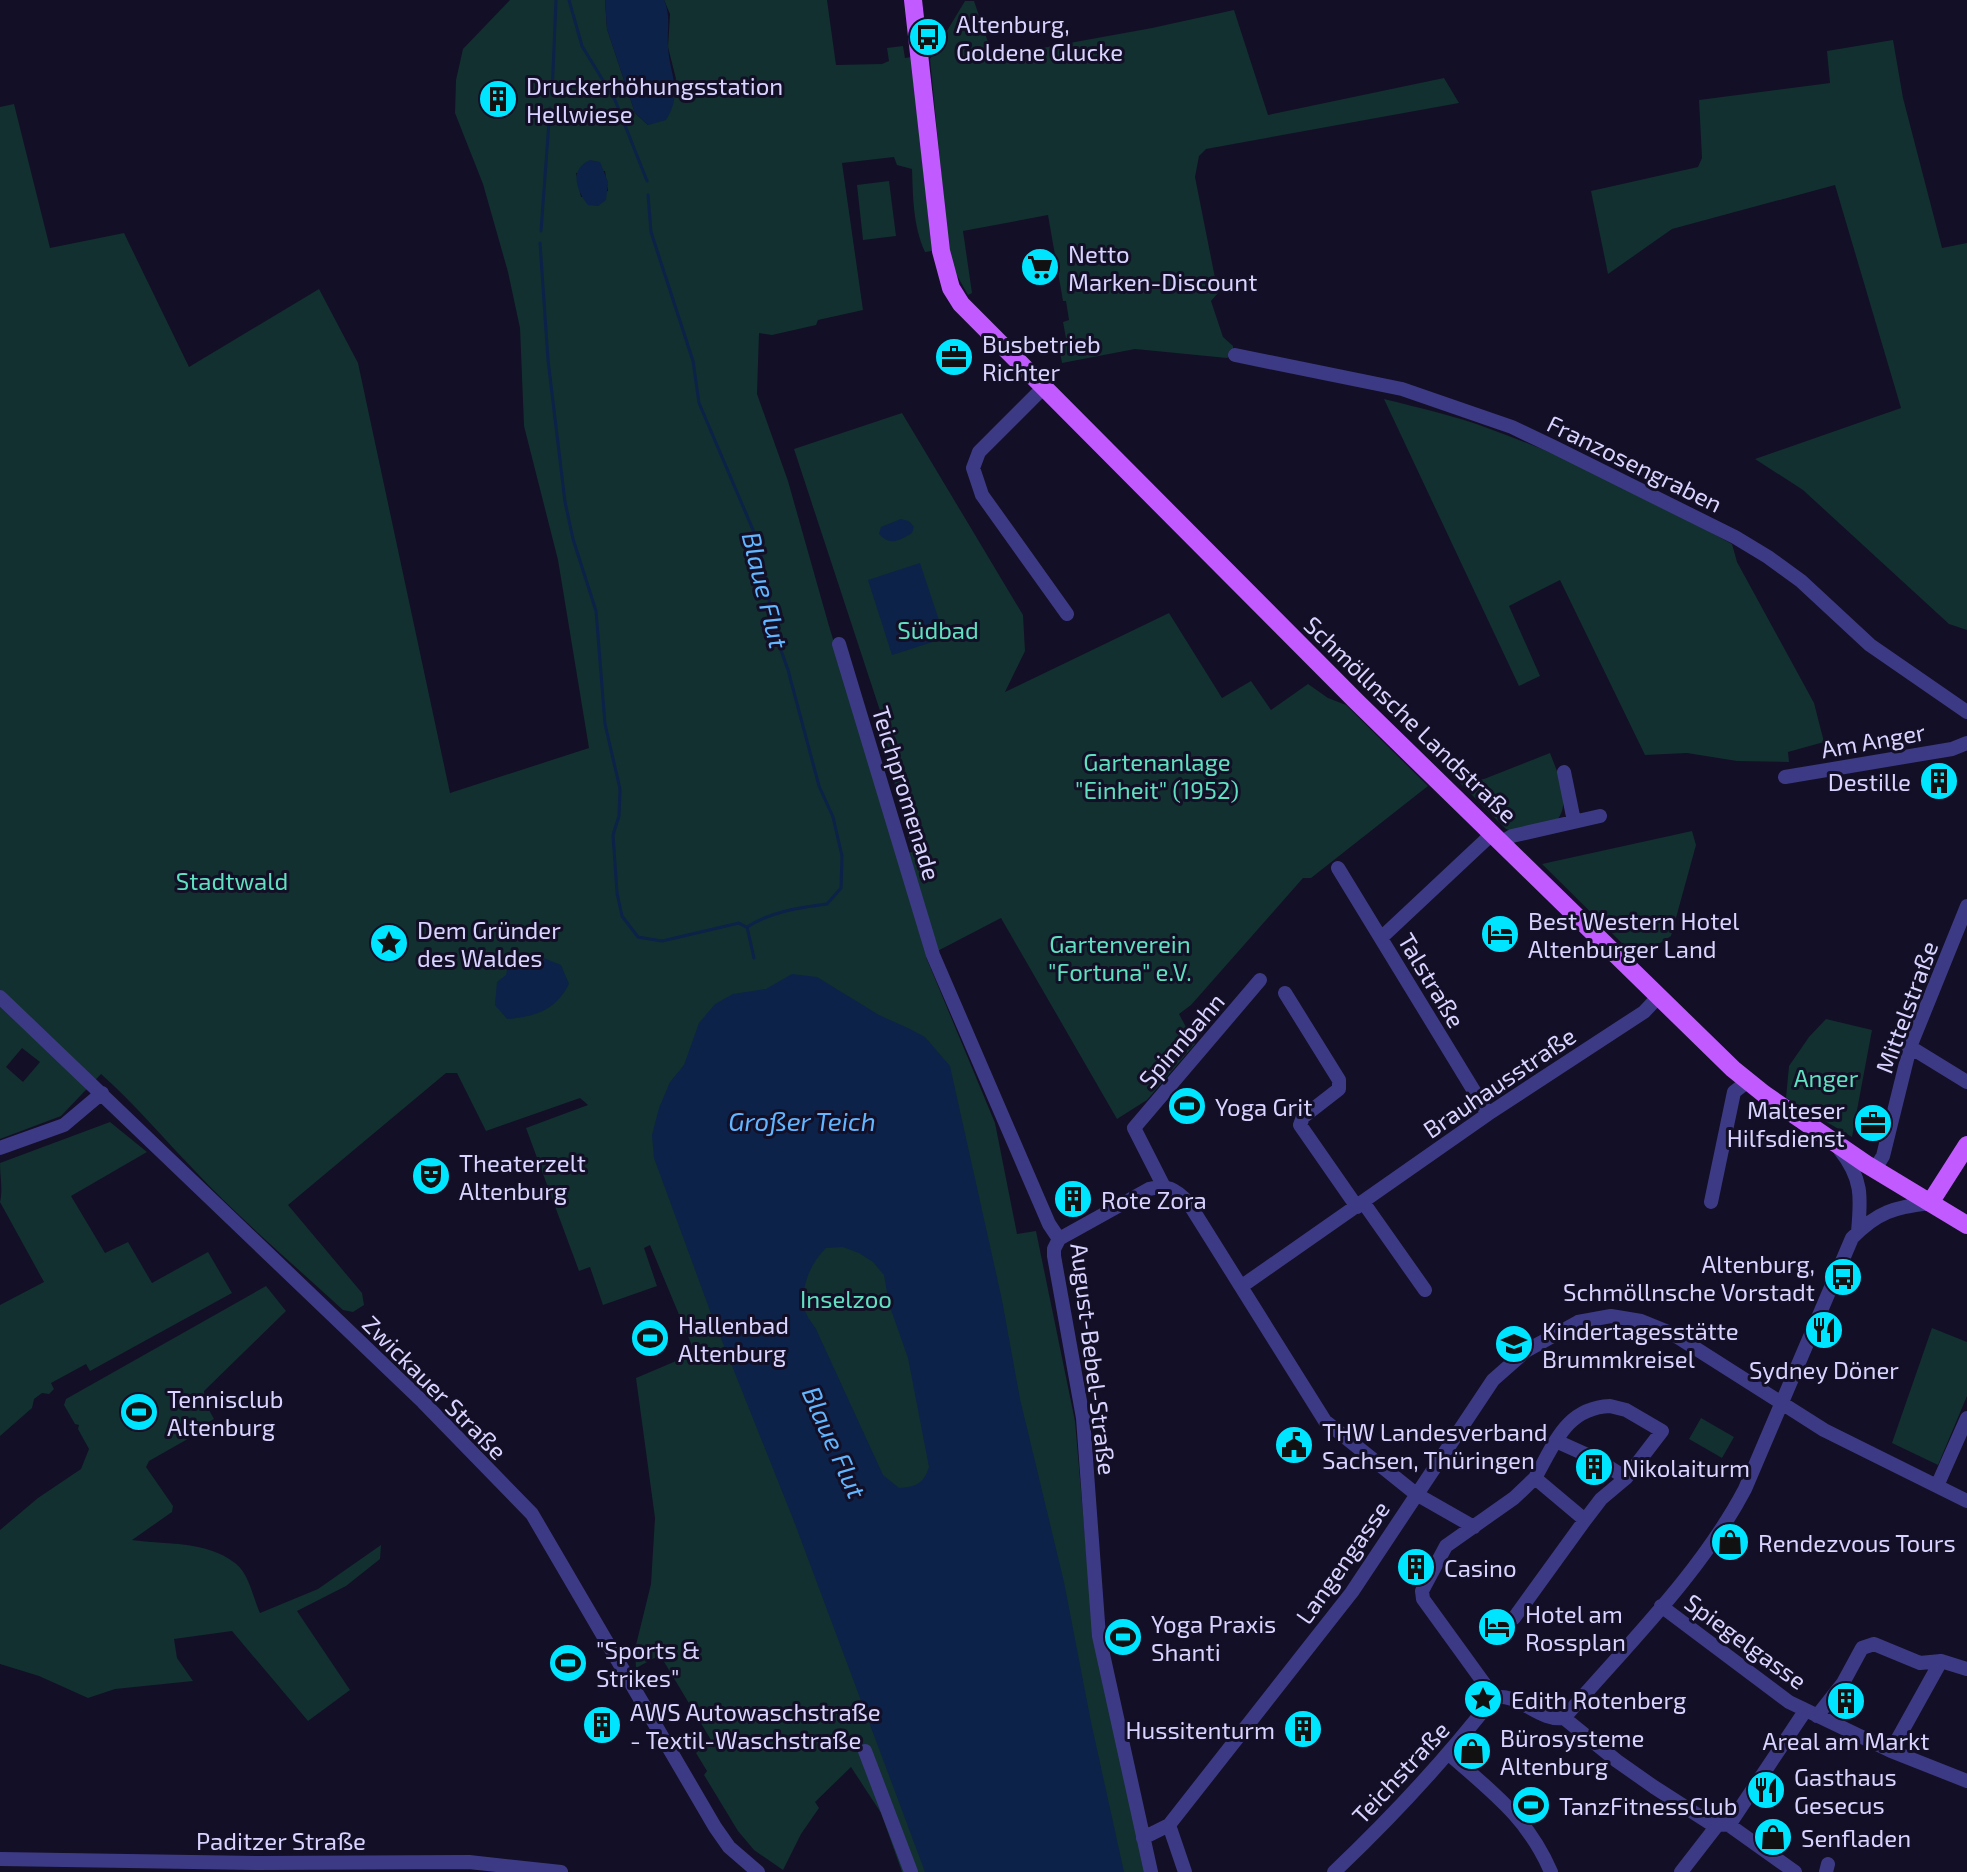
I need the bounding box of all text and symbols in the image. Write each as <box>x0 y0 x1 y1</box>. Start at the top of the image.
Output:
place label: Altenburg, Goldene Glucke <box>956 9 1123 66</box>
bus stop icon: Altenburg, Goldene Glucke <box>907 16 949 58</box>
place label: Druckerhöhungsstation Hellwiese <box>526 71 783 128</box>
building icon: Druckerhöhungsstation Hellwiese <box>477 78 519 120</box>
place label: Netto Marken-Discount <box>1068 239 1257 296</box>
supermarket icon: Netto Marken-Discount <box>1019 246 1061 288</box>
place label: Busbetrieb Richter <box>982 329 1101 386</box>
office icon: Busbetrieb Richter <box>933 336 975 378</box>
street label: Franzosengraben <box>1543 408 1727 518</box>
water label: Blaue Flut <box>737 528 796 652</box>
street label: Schmöllnsche Landstraße <box>1299 610 1523 828</box>
park label: Südbad <box>897 615 979 644</box>
street label: Teichpromenade <box>867 703 947 883</box>
street label: Am Anger <box>1819 717 1928 763</box>
park label: Gartenanlage "Einheit" (1952) <box>1075 747 1239 804</box>
building icon: Destille <box>1918 760 1960 802</box>
place label: Destille <box>1828 767 1911 796</box>
park label: Stadtwald <box>176 866 288 895</box>
place label: Best Western Hotel Altenburger Land <box>1528 906 1739 963</box>
hotel icon: Best Western Hotel Altenburger Land <box>1479 913 1521 955</box>
place label: Dem Gründer des Waldes <box>417 915 561 972</box>
place icon: Dem Gründer des Waldes <box>368 922 410 964</box>
street label: Talstraße <box>1392 927 1472 1033</box>
park label: Gartenverein "Fortuna" e.V. <box>1048 929 1192 986</box>
street label: Mittelstraße <box>1869 937 1943 1077</box>
street label: Spinnbahn <box>1132 987 1230 1093</box>
street label: Brauhausstraße <box>1417 1020 1581 1144</box>
park label: Anger <box>1794 1063 1859 1092</box>
sports icon: Yoga Grit <box>1166 1085 1208 1127</box>
place label: Yoga Grit <box>1215 1092 1312 1121</box>
place label: Malteser Hilfsdienst <box>1727 1095 1845 1152</box>
office icon: Malteser Hilfsdienst <box>1852 1102 1894 1144</box>
water label: Großer Teich <box>728 1105 876 1136</box>
place label: Theaterzelt Altenburg <box>459 1148 586 1205</box>
theatre icon: Theaterzelt Altenburg <box>410 1155 452 1197</box>
building icon: Rote Zora <box>1052 1178 1094 1220</box>
place label: Rote Zora <box>1101 1185 1207 1214</box>
street label: August-Bebel-Straße <box>1065 1241 1123 1477</box>
place label: Altenburg, Schmöllnsche Vorstadt <box>1563 1249 1815 1306</box>
bus stop icon: Altenburg, Schmöllnsche Vorstadt <box>1822 1256 1864 1298</box>
park label: Inselzoo <box>800 1284 892 1313</box>
street label: Zwickauer Straße <box>357 1309 513 1465</box>
restaurant icon: Sydney Döner <box>1803 1309 1845 1351</box>
place label: Hallenbad Altenburg <box>678 1310 789 1367</box>
place label: Kindertagesstätte Brummkreisel <box>1542 1316 1739 1373</box>
sports icon: Hallenbad Altenburg <box>629 1317 671 1359</box>
school or university icon: Kindertagesstätte Brummkreisel <box>1493 1323 1535 1365</box>
place label: Sydney Döner <box>1749 1355 1899 1384</box>
water label: Blaue Flut <box>797 1381 873 1503</box>
place label: Tennisclub Altenburg <box>167 1384 283 1441</box>
sports icon: Tennisclub Altenburg <box>118 1391 160 1433</box>
place label: THW Landesverband Sachsen, Thüringen <box>1322 1417 1548 1474</box>
public building icon: THW Landesverband Sachsen, Thüringen <box>1273 1424 1315 1466</box>
building icon: Nikolaiturm <box>1573 1446 1615 1488</box>
place label: Nikolaiturm <box>1622 1453 1750 1482</box>
street label: Langengasse <box>1289 1495 1395 1629</box>
shop icon: Rendezvous Tours <box>1709 1521 1751 1563</box>
place label: Rendezvous Tours <box>1758 1528 1956 1557</box>
building icon: Casino <box>1395 1546 1437 1588</box>
place label: Casino <box>1444 1553 1517 1582</box>
street label: Spiegelgasse <box>1680 1587 1812 1695</box>
place label: Hotel am Rossplan <box>1525 1599 1626 1656</box>
hotel icon: Hotel am Rossplan <box>1476 1606 1518 1648</box>
place label: Yoga Praxis Shanti <box>1151 1609 1276 1666</box>
sports icon: Yoga Praxis Shanti <box>1102 1616 1144 1658</box>
place label: "Sports & Strikes" <box>596 1635 700 1692</box>
sports icon: "Sports & Strikes" <box>547 1642 589 1684</box>
place icon: Edith Rotenberg <box>1462 1678 1504 1720</box>
building icon: Areal am Markt <box>1825 1680 1867 1722</box>
place label: Edith Rotenberg <box>1511 1685 1686 1714</box>
place label: AWS Autowaschstraße - Textil-Waschstraße <box>630 1697 881 1754</box>
building icon: AWS Autowaschstraße - Textil-Waschstraße <box>581 1704 623 1746</box>
building icon: Hussitenturm <box>1282 1708 1324 1750</box>
place label: Hussitenturm <box>1126 1715 1275 1744</box>
street label: Teichstraße <box>1345 1715 1455 1829</box>
place label: Bürosysteme Altenburg <box>1500 1723 1644 1780</box>
place label: Areal am Markt <box>1763 1726 1929 1755</box>
shop icon: Bürosysteme Altenburg <box>1451 1730 1493 1772</box>
place label: Gasthaus Gesecus <box>1794 1762 1897 1819</box>
restaurant icon: Gasthaus Gesecus <box>1745 1769 1787 1811</box>
sports icon: TanzFitnessClub <box>1510 1784 1552 1826</box>
place label: TanzFitnessClub <box>1559 1791 1737 1820</box>
shop icon: Senfladen <box>1752 1816 1794 1858</box>
place label: Senfladen <box>1801 1823 1911 1852</box>
street label: Paditzer Straße <box>196 1826 366 1855</box>

